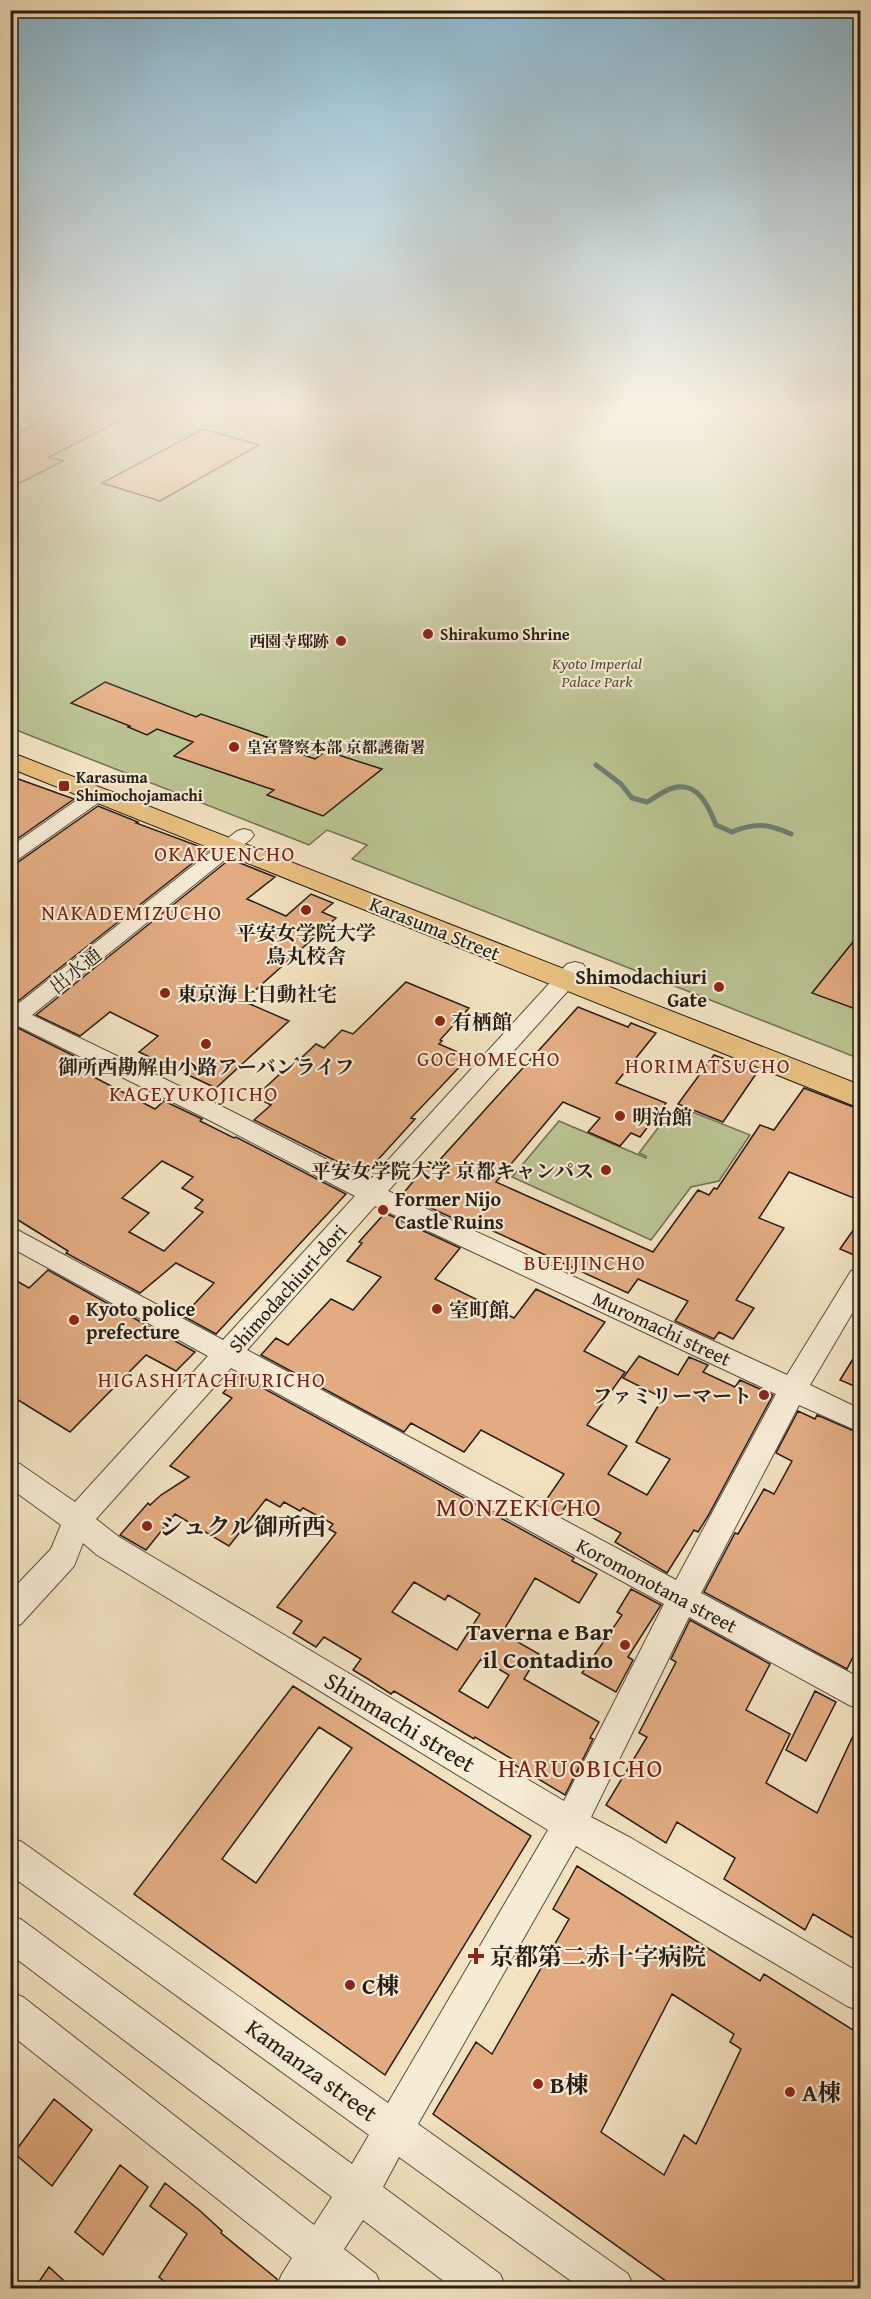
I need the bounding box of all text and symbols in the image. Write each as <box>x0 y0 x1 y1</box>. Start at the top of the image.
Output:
place label: Shirakumo Shrine <box>440 622 570 646</box>
marker: Shirakumo Shrine <box>421 627 435 641</box>
place label: 西園寺邸跡 <box>249 629 329 653</box>
marker: 西園寺邸跡 <box>334 634 348 648</box>
park label: Kyoto Imperial Palace Park <box>551 651 642 693</box>
place label: 皇宮警察本部 京都護衛署 <box>246 735 426 759</box>
marker: 皇宮警察本部 京都護衛署 <box>227 740 241 754</box>
place label: Karasuma Shimochojamachi <box>76 765 203 807</box>
marker: Karasuma Shimochojamachi <box>57 779 71 793</box>
district label: OKAKUENCHO <box>154 838 296 869</box>
street label: Karasuma Street <box>365 889 505 967</box>
district label: NAKADEMIZUCHO <box>41 897 223 928</box>
marker: 平安女学院大学 鳥丸校舎 <box>299 903 313 917</box>
place label: 平安女学院大学 鳥丸校舎 <box>236 918 376 970</box>
street label: 出水通 <box>43 940 107 1000</box>
place label: Shimodachiuri Gate <box>575 962 707 1014</box>
place label: 東京海上日動社宅 <box>177 979 337 1008</box>
marker: Shimodachiuri Gate <box>712 980 726 994</box>
marker: 東京海上日動社宅 <box>158 986 172 1000</box>
place label: 有栖館 <box>452 1007 512 1036</box>
marker: 有栖館 <box>433 1014 447 1028</box>
marker: 御所西勘解由小路アーバンライフ <box>199 1037 213 1051</box>
district label: GOCHOMECHO <box>417 1043 561 1074</box>
district label: HORIMATSUCHO <box>625 1050 791 1081</box>
place label: 御所西勘解由小路アーバンライフ <box>57 1052 355 1081</box>
district label: KAGEYUKOJICHO <box>109 1078 279 1109</box>
place label: 明治館 <box>632 1102 692 1131</box>
marker: 明治館 <box>613 1109 627 1123</box>
place label: 平安女学院大学 京都キャンパス <box>311 1156 594 1185</box>
marker: 平安女学院大学 京都キャンパス <box>599 1163 613 1177</box>
place label: Former Nijo Castle Ruins <box>395 1184 504 1236</box>
marker: Former Nijo Castle Ruins <box>376 1203 390 1217</box>
street label: Shimodachiuri-dori <box>221 1217 353 1359</box>
district label: BUEIJINCHO <box>524 1247 646 1278</box>
street label: Muromachi street <box>588 1283 736 1373</box>
place label: Kyoto police prefecture <box>86 1294 195 1346</box>
place label: 室町館 <box>449 1295 509 1324</box>
marker: 室町館 <box>430 1302 444 1316</box>
marker: Kyoto police prefecture <box>67 1313 81 1327</box>
district label: HIGASHITACHIURICHO <box>98 1364 326 1395</box>
place label: ファミリーマート <box>592 1381 752 1410</box>
marker: ファミリーマート <box>757 1388 771 1402</box>
district label: MONZEKICHO <box>436 1487 602 1526</box>
place label: シュクル御所西 <box>159 1509 326 1544</box>
marker: シュクル御所西 <box>140 1519 154 1533</box>
street label: Koromonotana street <box>571 1530 743 1640</box>
place label: Taverna e Bar il Contadino <box>466 1614 613 1677</box>
marker: Taverna e Bar il Contadino <box>618 1638 632 1652</box>
street label: Shinmachi street <box>318 1663 483 1781</box>
district label: HARUOBICHO <box>498 1748 664 1787</box>
place label: 京都第二赤十字病院 <box>490 1939 706 1974</box>
marker: 京都第二赤十字病院 <box>467 1947 485 1965</box>
place label: C棟 <box>362 1968 400 2003</box>
marker: C棟 <box>343 1978 357 1992</box>
street label: Kamanza street <box>239 2010 386 2130</box>
place label: B棟 <box>550 2067 589 2102</box>
place label: A棟 <box>802 2075 841 2110</box>
marker: B棟 <box>531 2077 545 2091</box>
marker: A棟 <box>783 2085 797 2099</box>

